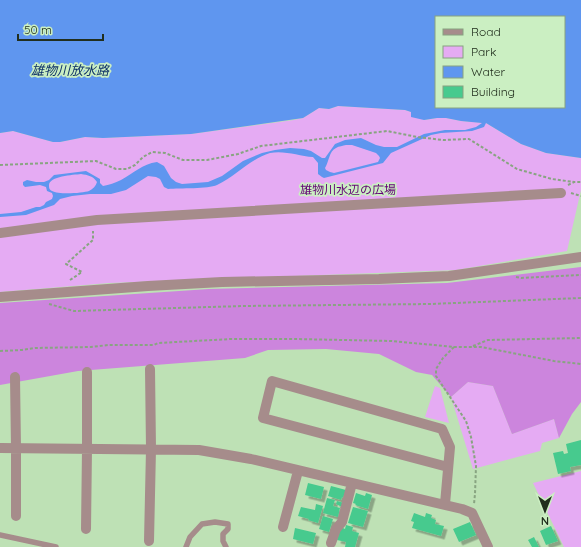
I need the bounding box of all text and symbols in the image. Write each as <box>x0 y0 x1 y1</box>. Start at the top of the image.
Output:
scale bar <box>18 16 103 42</box>
legend <box>435 16 565 108</box>
text: 50 m <box>24 22 52 37</box>
text: Road <box>471 24 501 39</box>
text: Park <box>471 44 496 59</box>
water label: 雄物川放水路 <box>31 62 110 78</box>
text: Water <box>471 64 506 79</box>
text: Building <box>471 84 515 99</box>
park label: 雄物川水辺の広場 <box>300 182 396 197</box>
north arrow <box>525 491 565 531</box>
text: N <box>541 514 549 528</box>

